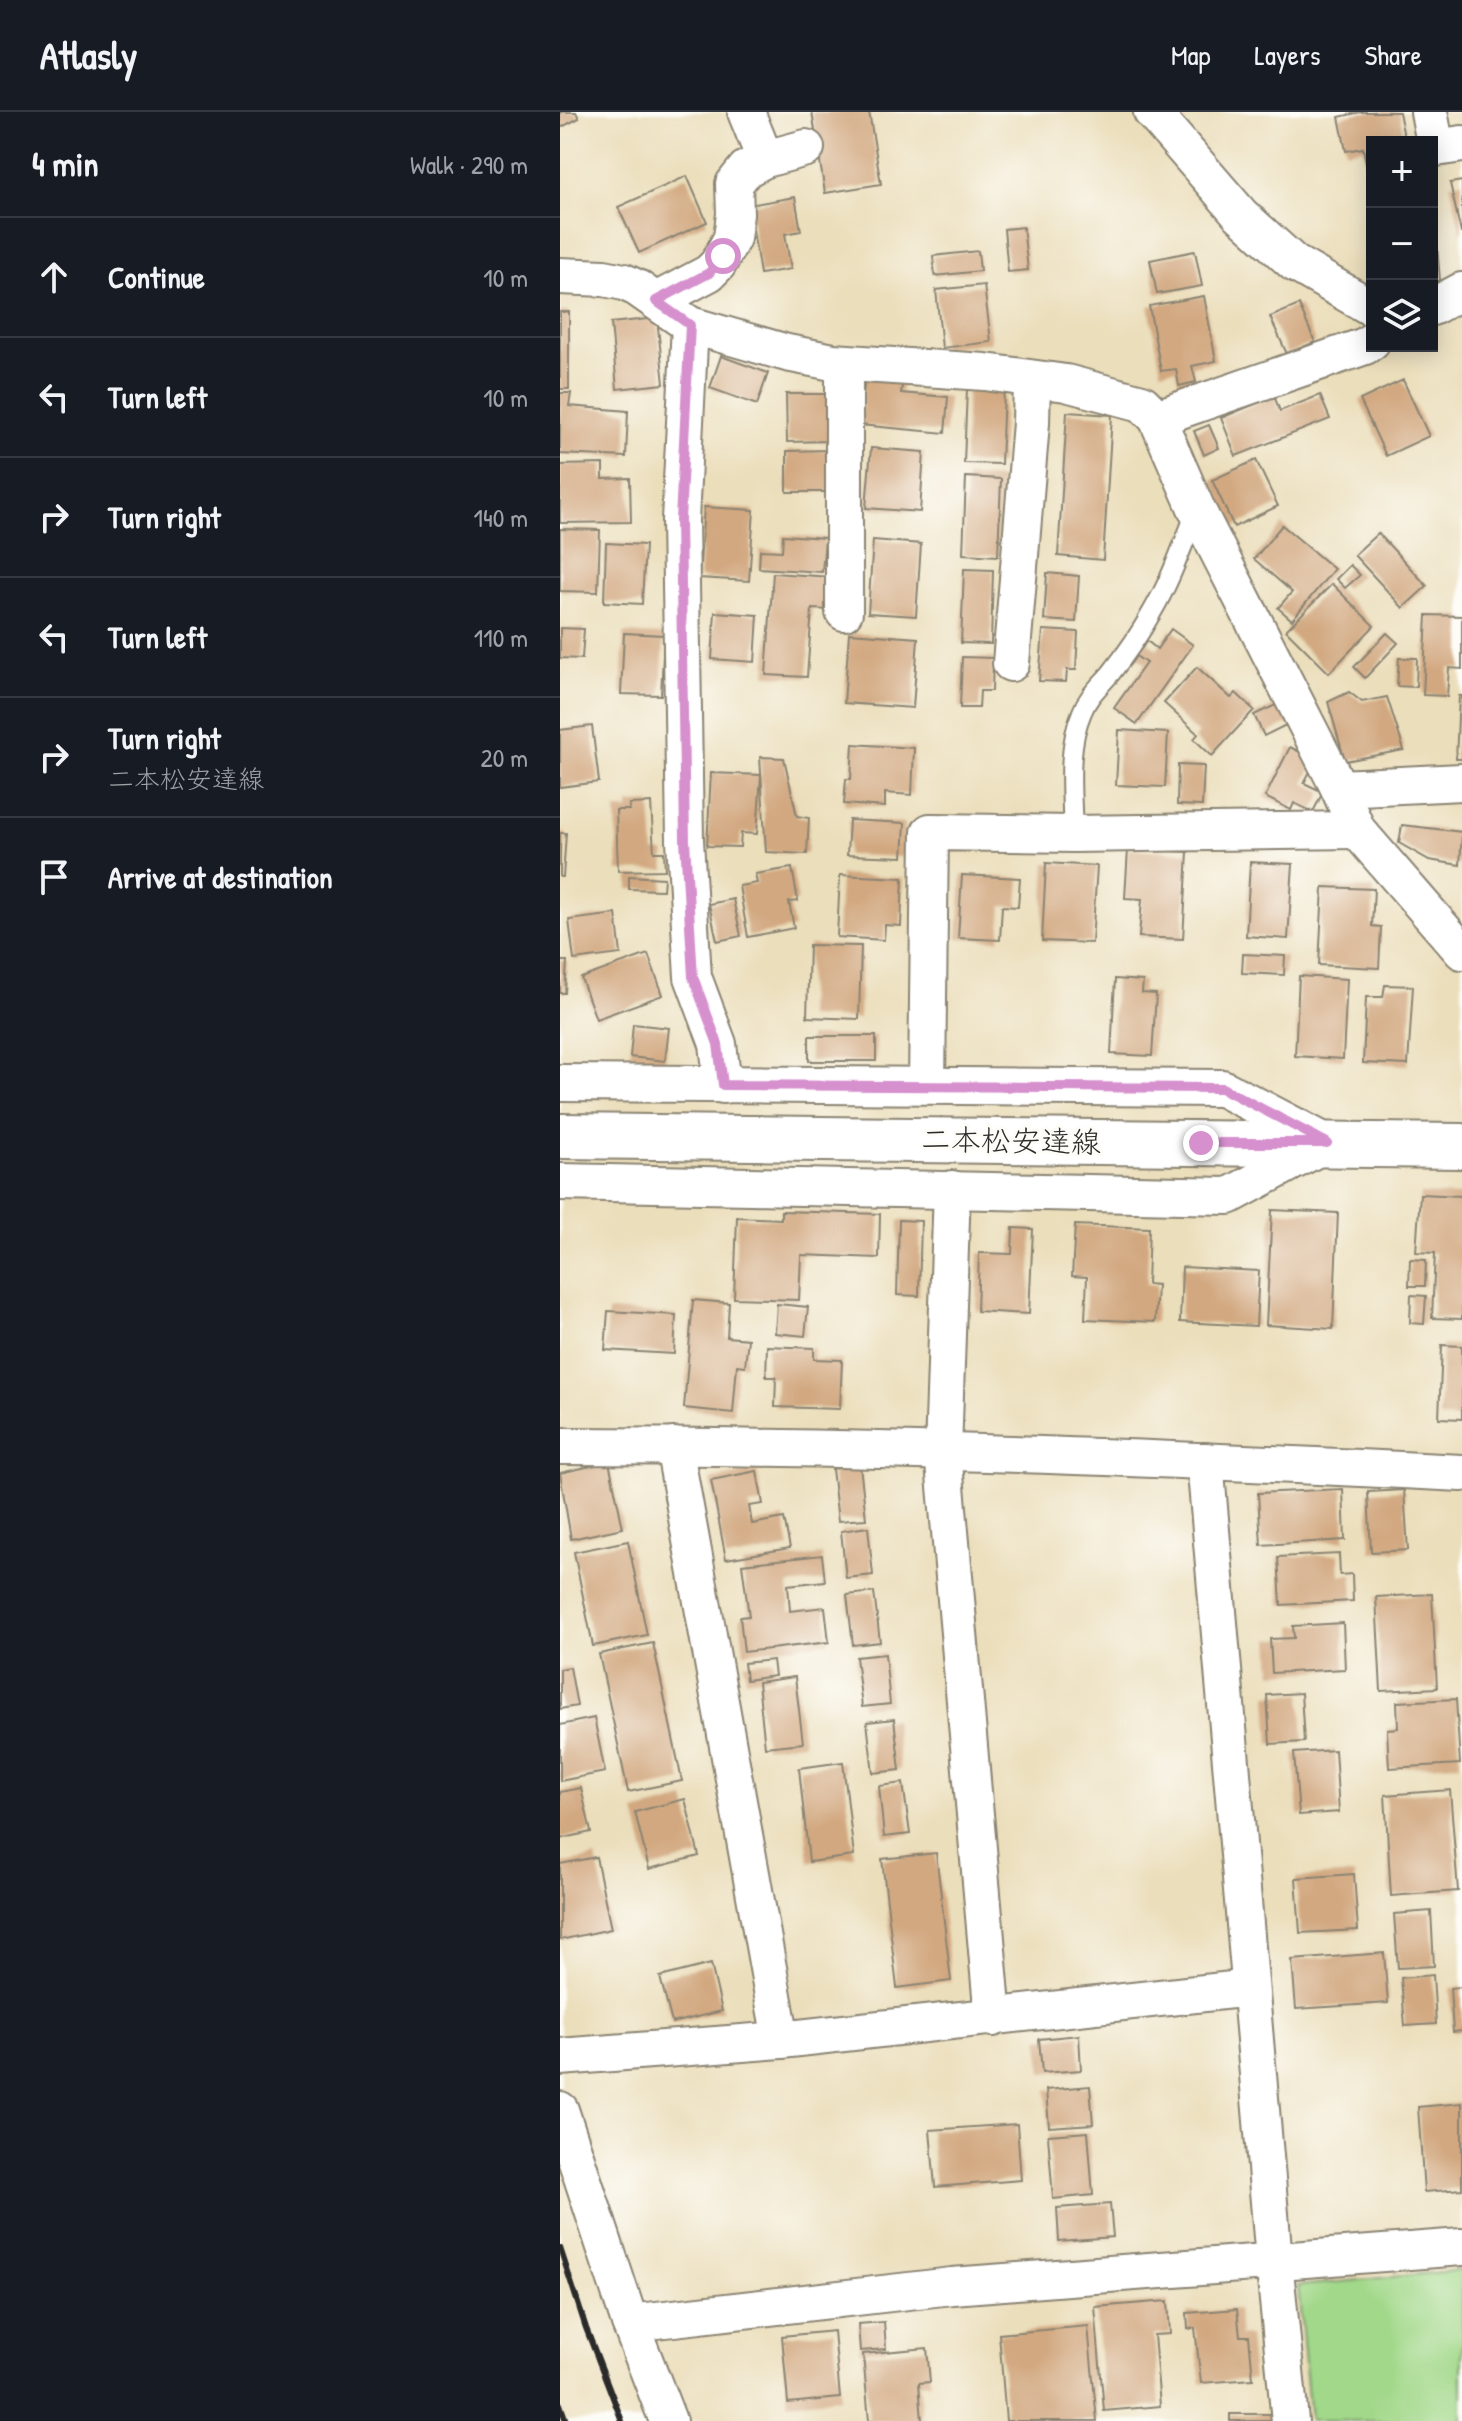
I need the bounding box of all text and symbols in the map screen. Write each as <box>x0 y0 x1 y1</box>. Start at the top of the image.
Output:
text: Atlasly <box>40 29 137 81</box>
text: Map <box>1171 36 1211 74</box>
text: Layers <box>1255 36 1320 74</box>
text: Share <box>1364 36 1422 74</box>
map controls <box>1366 136 1438 352</box>
button: + <box>1366 136 1438 208</box>
text: 4 min <box>32 141 99 187</box>
text: Walk · 290 m <box>410 147 528 182</box>
button: − <box>1366 208 1438 280</box>
route start <box>705 238 741 274</box>
icon: ahead <box>32 255 76 299</box>
text: Continue <box>108 257 205 297</box>
text: 10 m <box>483 260 528 295</box>
button: layers <box>1366 280 1438 352</box>
icon: left <box>32 375 76 419</box>
text: Turn left <box>108 377 207 417</box>
text: 10 m <box>483 380 528 415</box>
icon: right <box>32 495 76 539</box>
text: Turn right <box>108 497 221 537</box>
text: 140 m <box>474 500 528 535</box>
icon: left <box>32 615 76 659</box>
text: Turn left <box>108 617 207 657</box>
text: 110 m <box>474 620 528 655</box>
text: Turn right <box>108 718 221 758</box>
icon: right <box>32 735 76 779</box>
text: 20 m <box>481 740 528 775</box>
text: 二本松安達線 <box>108 761 264 796</box>
icon: arrive <box>32 855 76 899</box>
text: Arrive at destination <box>108 857 333 897</box>
street label: 二本松安達線 <box>921 1118 1101 1162</box>
route end <box>1183 1125 1219 1161</box>

